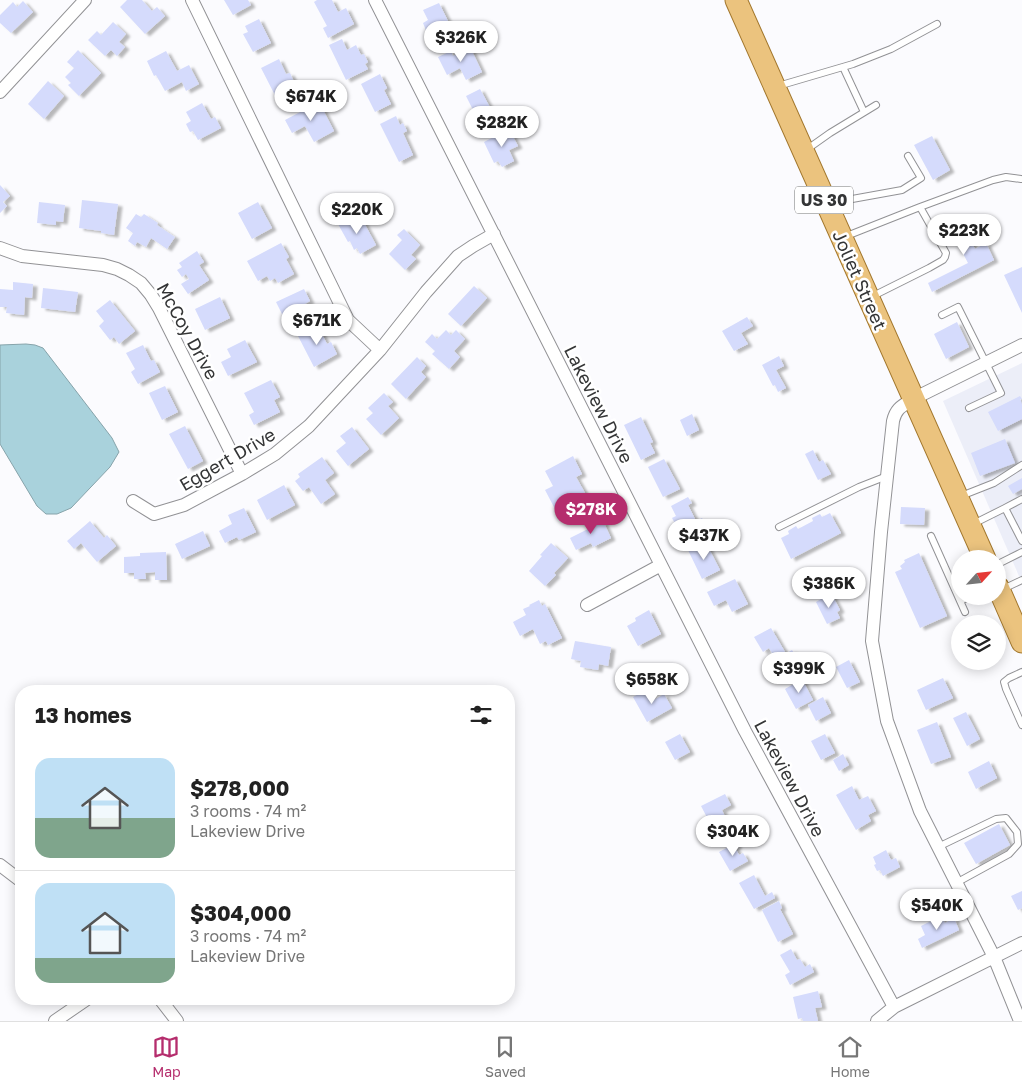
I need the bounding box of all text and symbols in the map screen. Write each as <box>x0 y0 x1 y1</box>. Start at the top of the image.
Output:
pin: $326K <box>426 20 496 63</box>
text: $326K <box>435 27 487 47</box>
pin: $674K <box>276 80 346 122</box>
text: $674K <box>285 86 337 106</box>
pin: $282K <box>467 106 537 148</box>
text: $282K <box>476 112 528 132</box>
road number: US 30 <box>795 186 853 214</box>
pin: $220K <box>322 192 392 235</box>
text: $220K <box>331 199 383 219</box>
pin: $223K <box>929 214 999 256</box>
text: $223K <box>938 220 990 240</box>
street label: Joliet Street <box>828 227 892 333</box>
street label: McCoy Drive <box>152 279 224 383</box>
pin: $671K <box>282 304 352 346</box>
text: $671K <box>292 310 342 330</box>
street label: Lakeview Drive <box>560 341 638 467</box>
street label: Eggert Drive <box>175 423 279 495</box>
pin: $278K <box>556 492 626 535</box>
text: $278K <box>565 499 617 519</box>
pin: $437K <box>669 518 739 561</box>
text: $437K <box>679 525 729 545</box>
north arrow <box>951 550 1006 605</box>
map controls <box>951 550 1006 670</box>
pin: $386K <box>794 566 864 609</box>
text: $386K <box>803 573 855 593</box>
button: layers <box>951 615 1006 670</box>
pin: $399K <box>764 652 834 694</box>
text: $399K <box>773 658 825 678</box>
pin: $658K <box>617 662 687 705</box>
text: $658K <box>626 669 678 689</box>
icon: filters <box>467 701 495 729</box>
text: 13 homes <box>35 702 132 728</box>
street label: Lakeview Drive <box>750 716 830 840</box>
text: $278,000 <box>190 775 289 801</box>
icon: home <box>75 778 135 838</box>
text: 3 rooms · 74 m² <box>190 801 306 821</box>
pin: $304K <box>698 814 768 857</box>
text: Lakeview Drive <box>190 821 305 841</box>
text: $304K <box>707 821 759 841</box>
pin: $540K <box>902 888 972 931</box>
text: $540K <box>911 895 963 915</box>
text: $304,000 <box>190 900 291 926</box>
icon: home <box>75 903 135 963</box>
text: 3 rooms · 74 m² <box>190 926 306 946</box>
text: Lakeview Drive <box>190 946 305 966</box>
tab: Map <box>152 1033 181 1080</box>
tab: Saved <box>485 1033 526 1080</box>
tab: Home <box>830 1033 870 1080</box>

